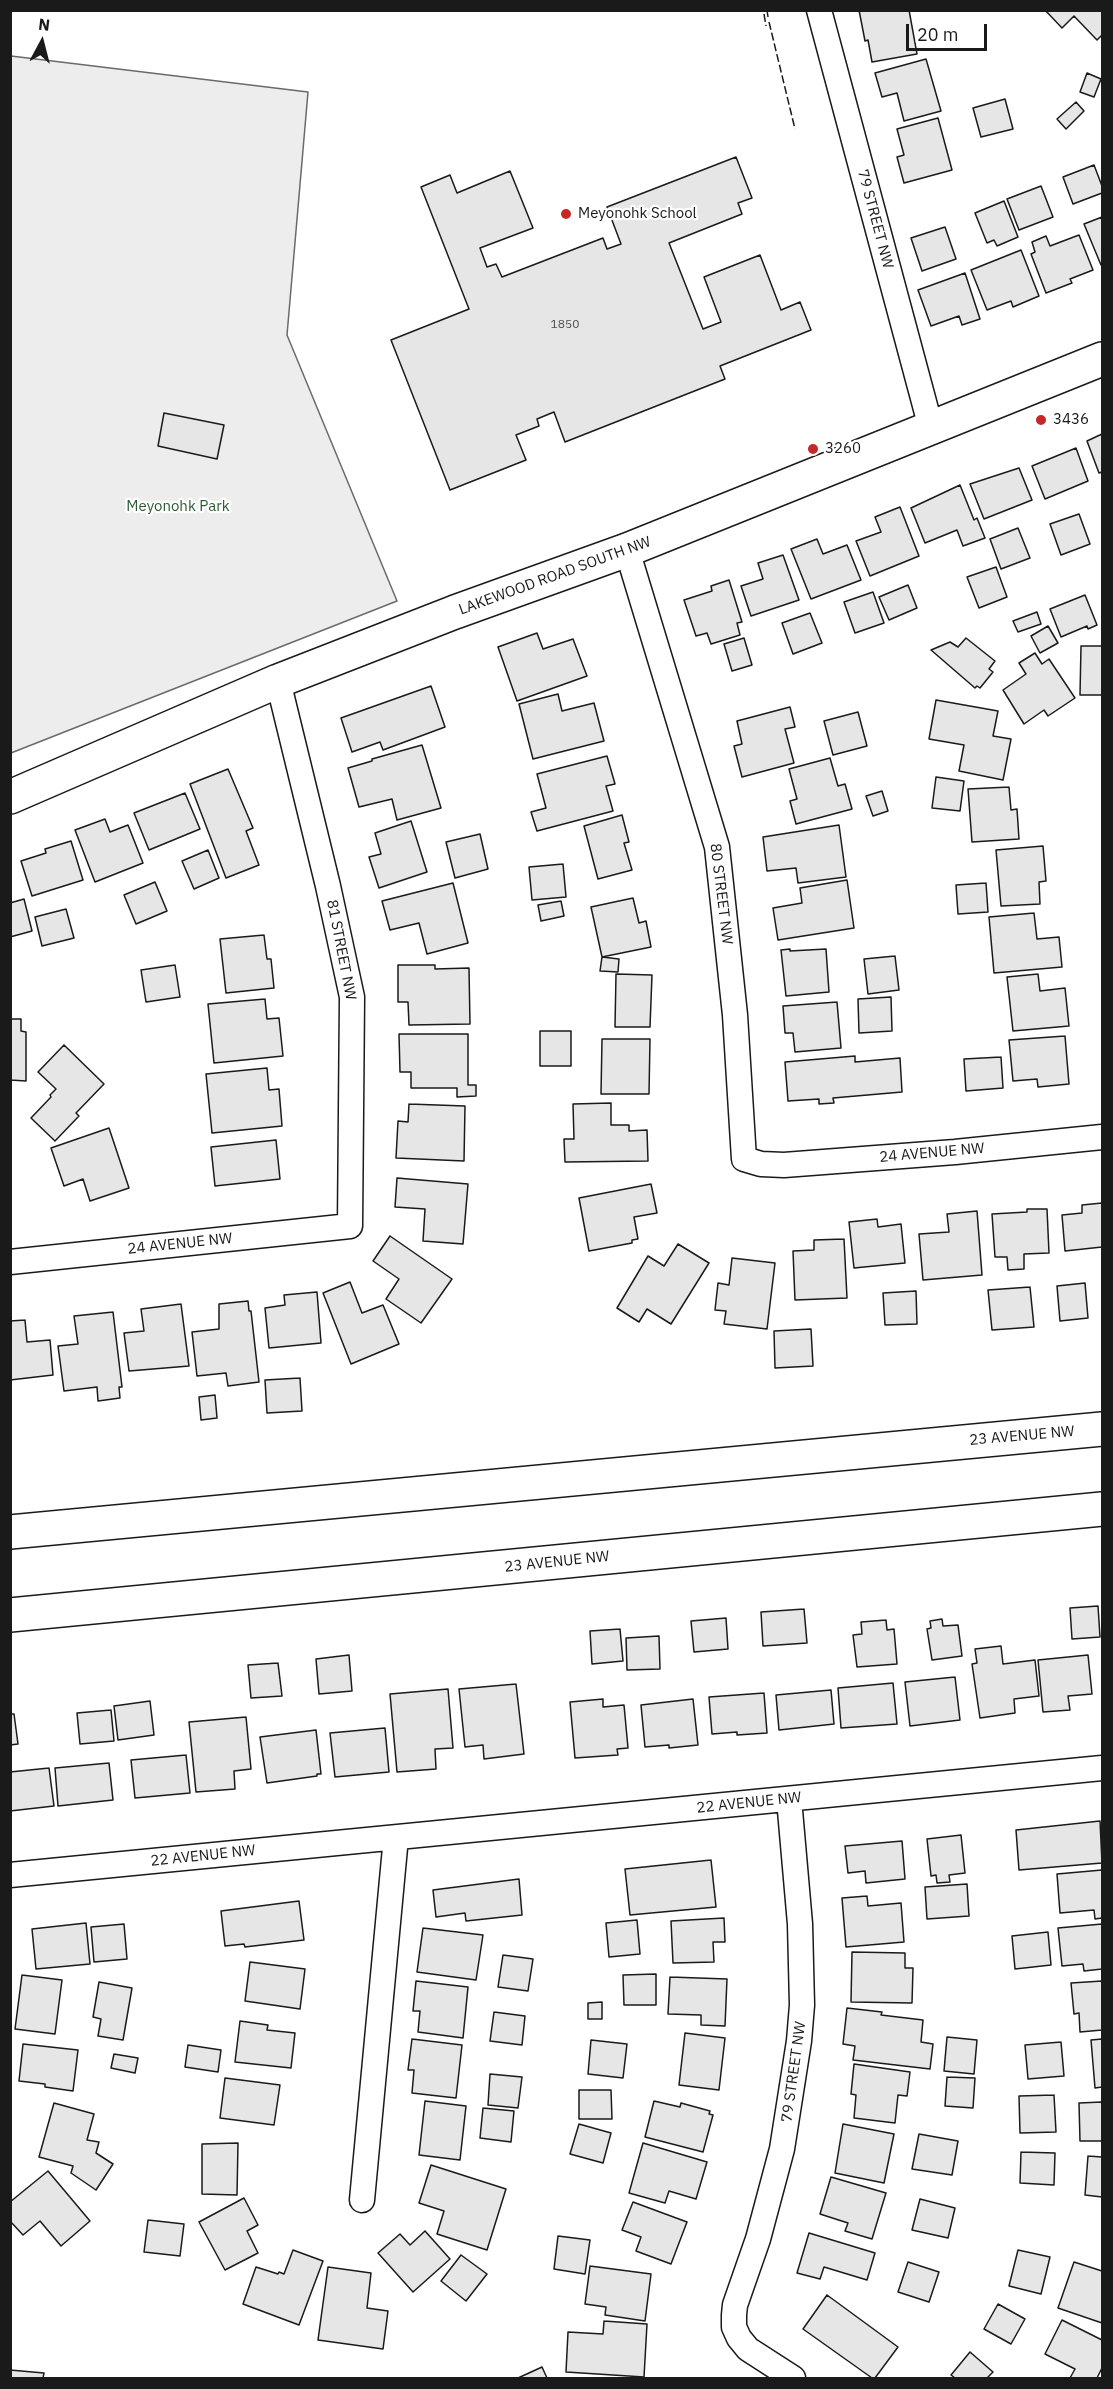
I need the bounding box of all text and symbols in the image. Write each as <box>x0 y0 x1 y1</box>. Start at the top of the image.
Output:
north arrow <box>12 12 72 72</box>
scale bar <box>909 12 990 50</box>
text: N <box>37 14 51 35</box>
text: 20 m <box>917 23 959 46</box>
street label: 79 STREET NW <box>853 167 897 271</box>
place label: Meyonohk School <box>578 205 697 223</box>
marker: Meyonohk School <box>559 207 573 221</box>
house number: 1850 <box>551 318 579 332</box>
place label: 3436 <box>1053 411 1089 429</box>
marker: 3436 <box>1034 413 1048 427</box>
place label: 3260 <box>825 440 861 458</box>
marker: 3260 <box>806 442 820 456</box>
park label: Meyonohk Park <box>126 498 230 516</box>
street label: LAKEWOOD ROAD SOUTH NW <box>456 533 654 619</box>
street label: 80 STREET NW <box>706 842 736 946</box>
street label: 81 STREET NW <box>322 898 360 1002</box>
street label: 24 AVENUE NW <box>879 1139 985 1167</box>
street label: 24 AVENUE NW <box>127 1230 233 1258</box>
street label: 23 AVENUE NW <box>969 1422 1075 1450</box>
street label: 23 AVENUE NW <box>504 1548 610 1576</box>
street label: 22 AVENUE NW <box>696 1789 802 1817</box>
street label: 22 AVENUE NW <box>150 1842 256 1870</box>
street label: 79 STREET NW <box>778 2020 810 2124</box>

